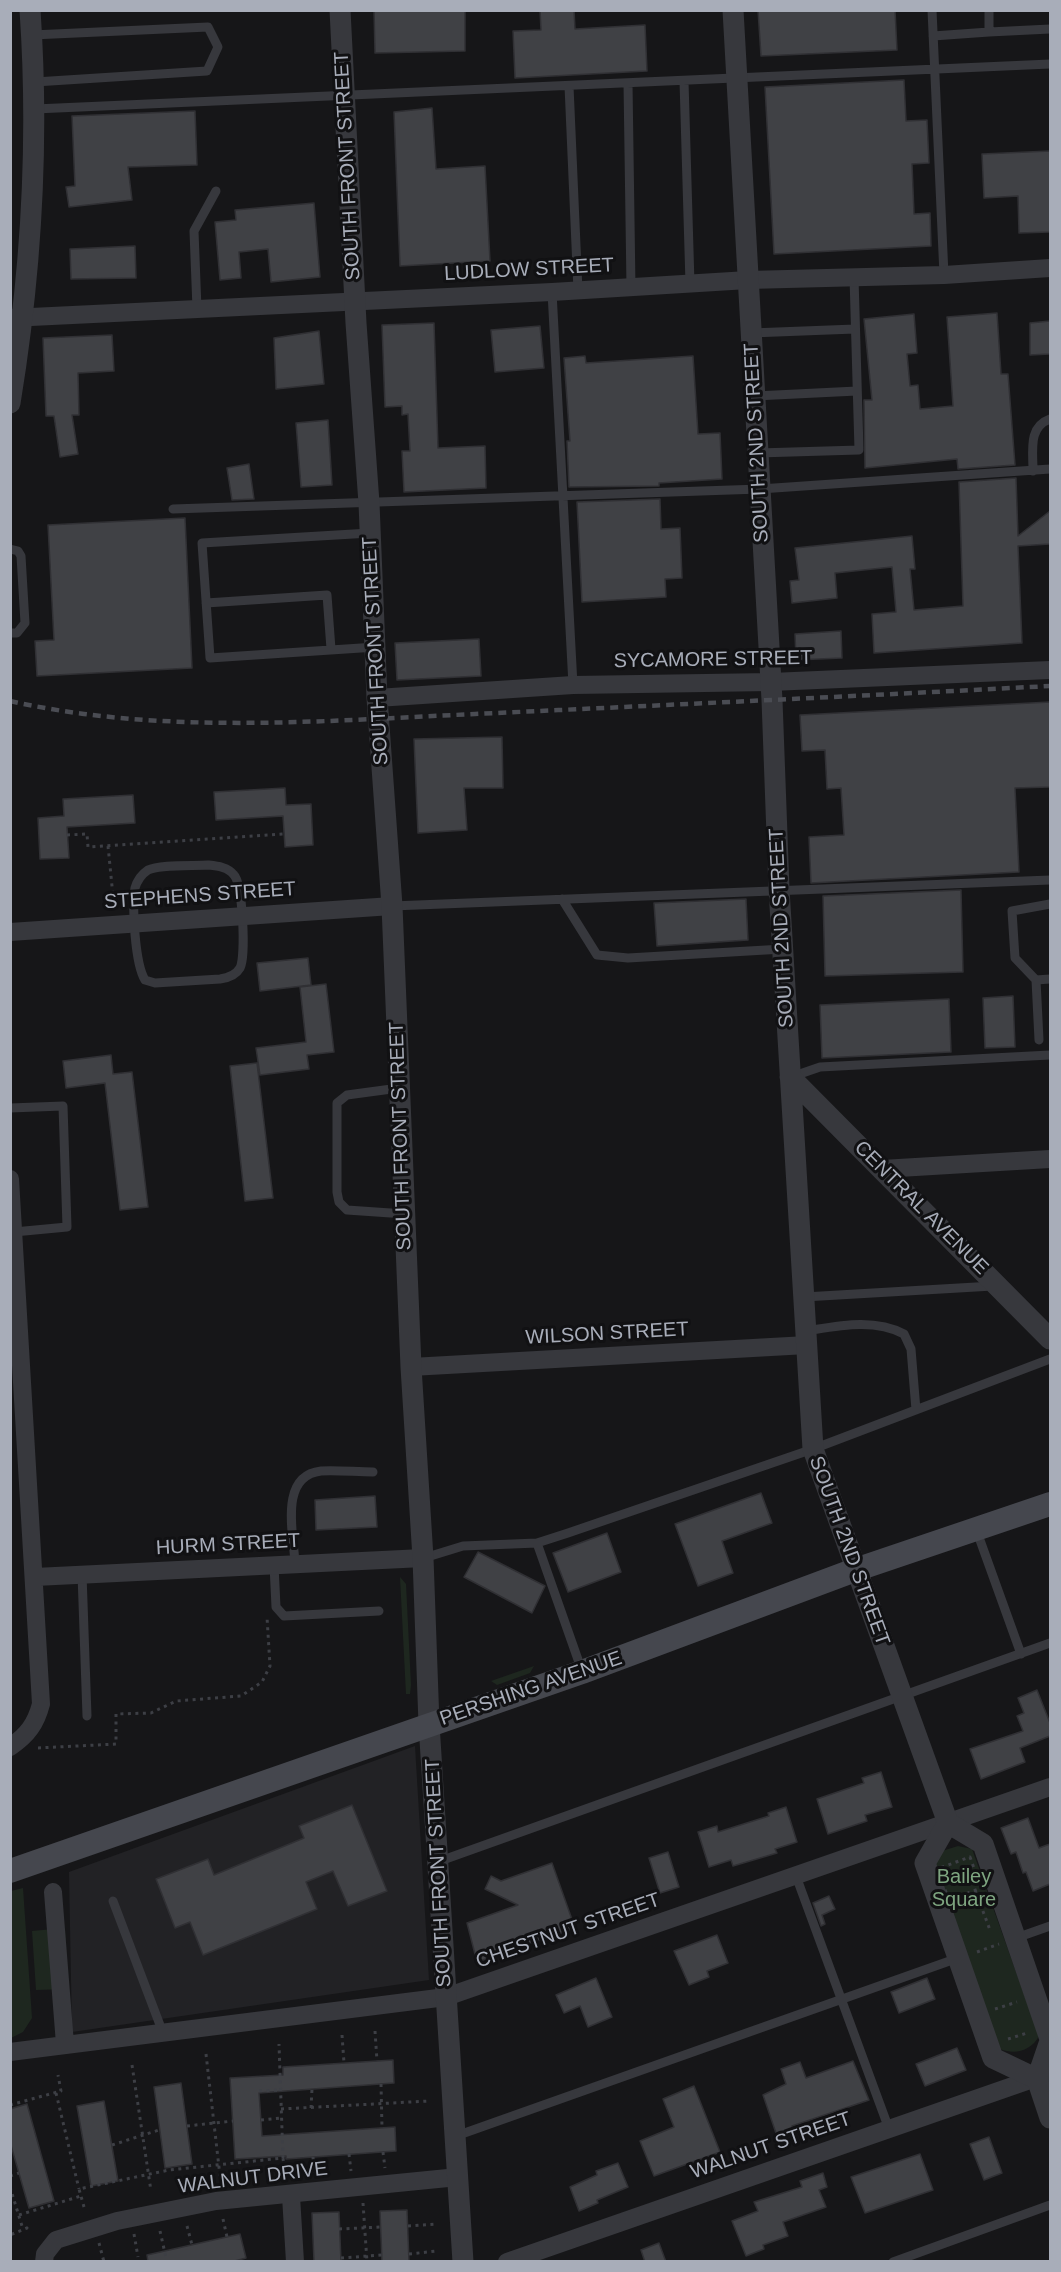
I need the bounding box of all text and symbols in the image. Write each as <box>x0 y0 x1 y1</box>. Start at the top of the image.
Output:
street label: SOUTH FRONT STREET <box>330 51 366 281</box>
street label: LUDLOW STREET <box>443 254 615 286</box>
street label: SOUTH 2ND STREET <box>740 342 774 544</box>
street label: SOUTH FRONT STREET <box>358 536 394 766</box>
street label: SYCAMORE STREET <box>613 646 813 674</box>
street label: SOUTH 2ND STREET <box>765 827 799 1029</box>
street label: STEPHENS STREET <box>103 877 297 915</box>
street label: SOUTH FRONT STREET <box>385 1021 417 1251</box>
street label: CENTRAL AVENUE <box>849 1136 993 1280</box>
street label: WILSON STREET <box>525 1318 689 1350</box>
street label: SOUTH 2ND STREET <box>804 1453 894 1649</box>
street label: HURM STREET <box>155 1529 301 1561</box>
street label: PERSHING AVENUE <box>437 1647 625 1731</box>
street label: SOUTH FRONT STREET <box>421 1758 457 1988</box>
park label: Bailey Square <box>932 1865 996 1912</box>
street label: CHESTNUT STREET <box>473 1888 663 1974</box>
street label: WALNUT STREET <box>688 2107 854 2185</box>
street label: WALNUT DRIVE <box>177 2157 329 2199</box>

